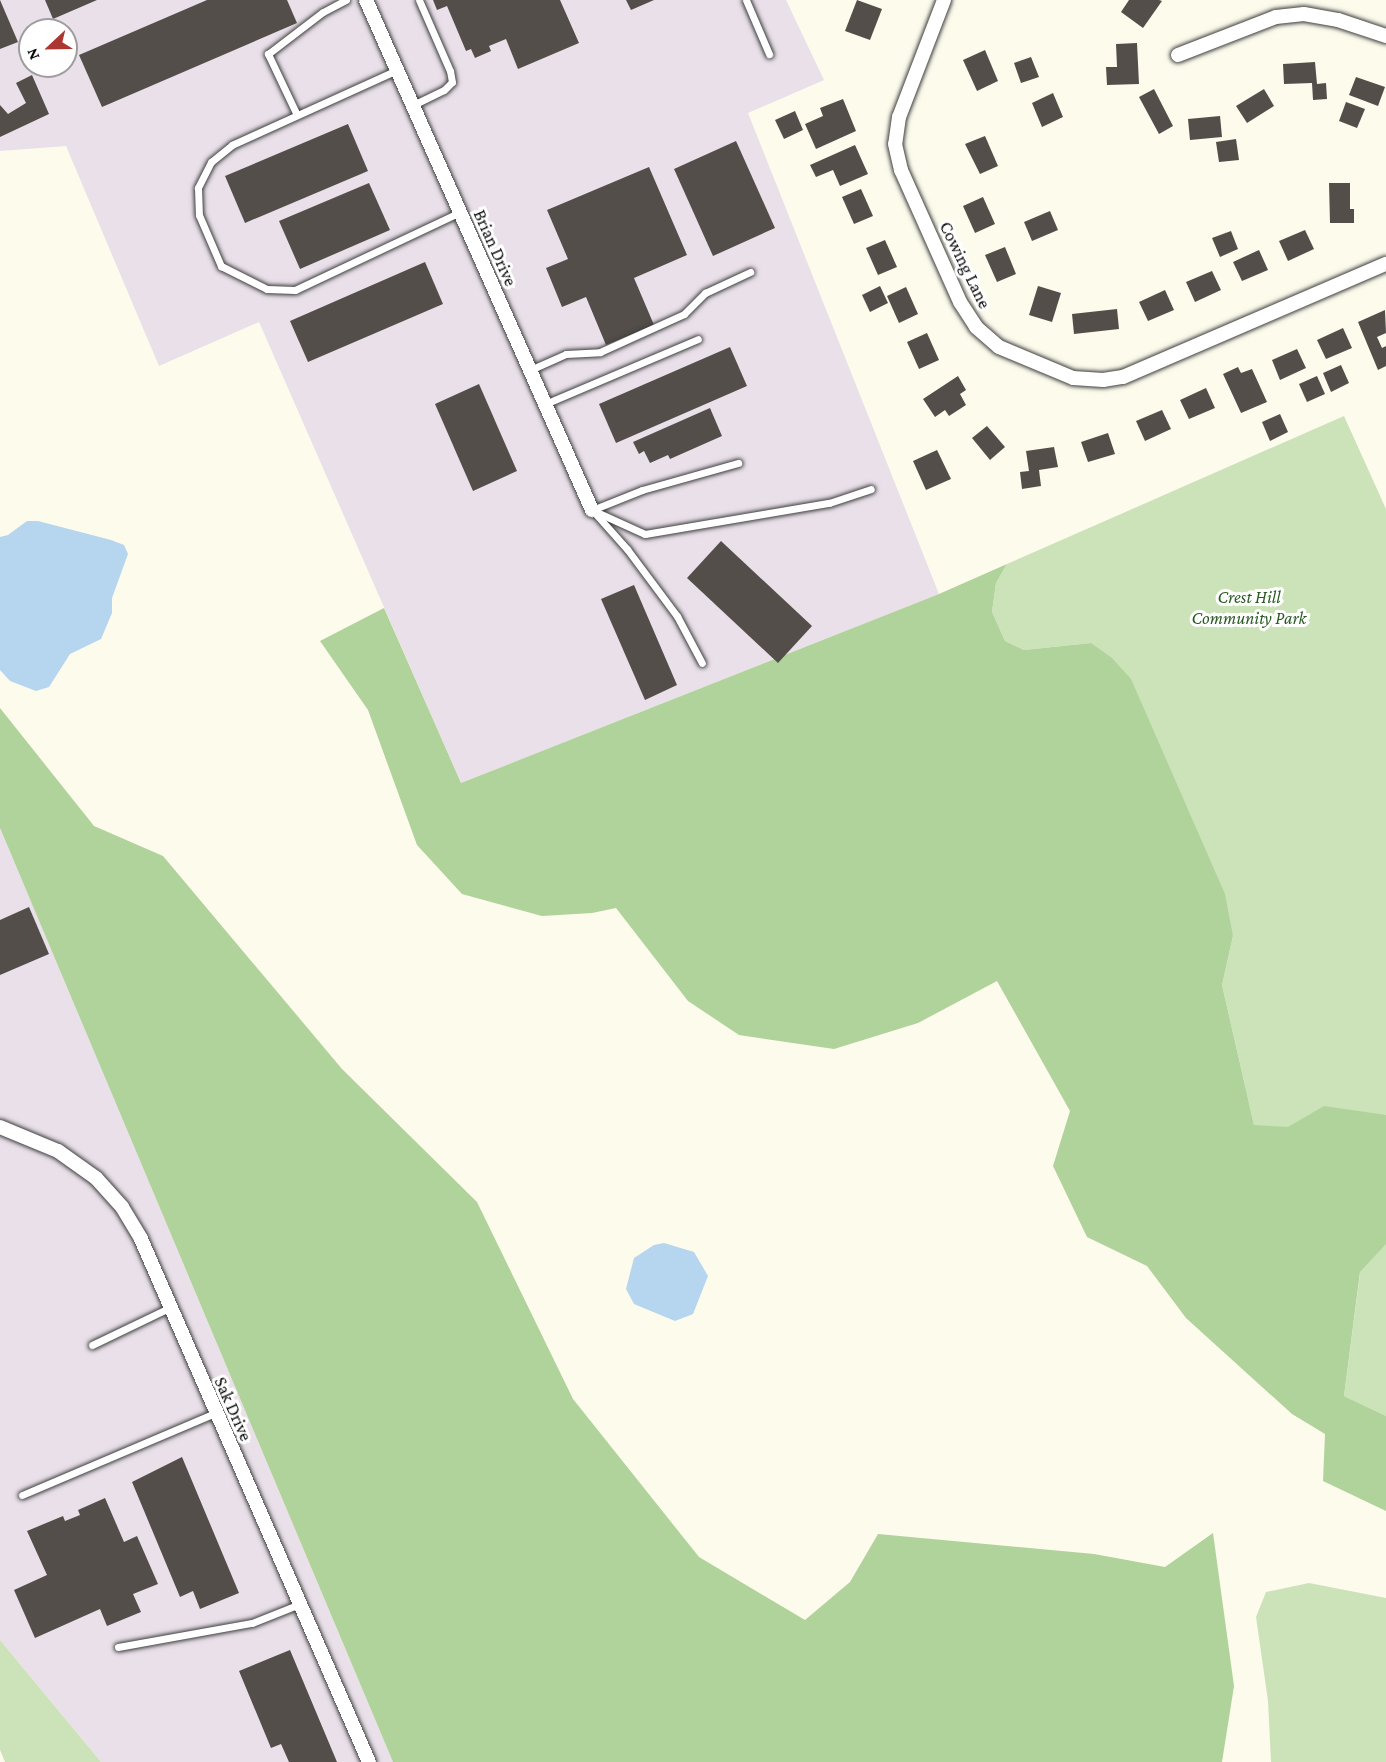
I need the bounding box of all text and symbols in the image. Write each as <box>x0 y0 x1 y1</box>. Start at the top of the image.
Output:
north arrow <box>18 18 78 78</box>
text: N <box>23 46 43 62</box>
street label: Brian Drive <box>469 206 521 290</box>
street label: Cowing Lane <box>935 218 995 312</box>
park label: Crest Hill Community Park <box>1192 587 1306 630</box>
street label: Sak Drive <box>209 1374 257 1444</box>

